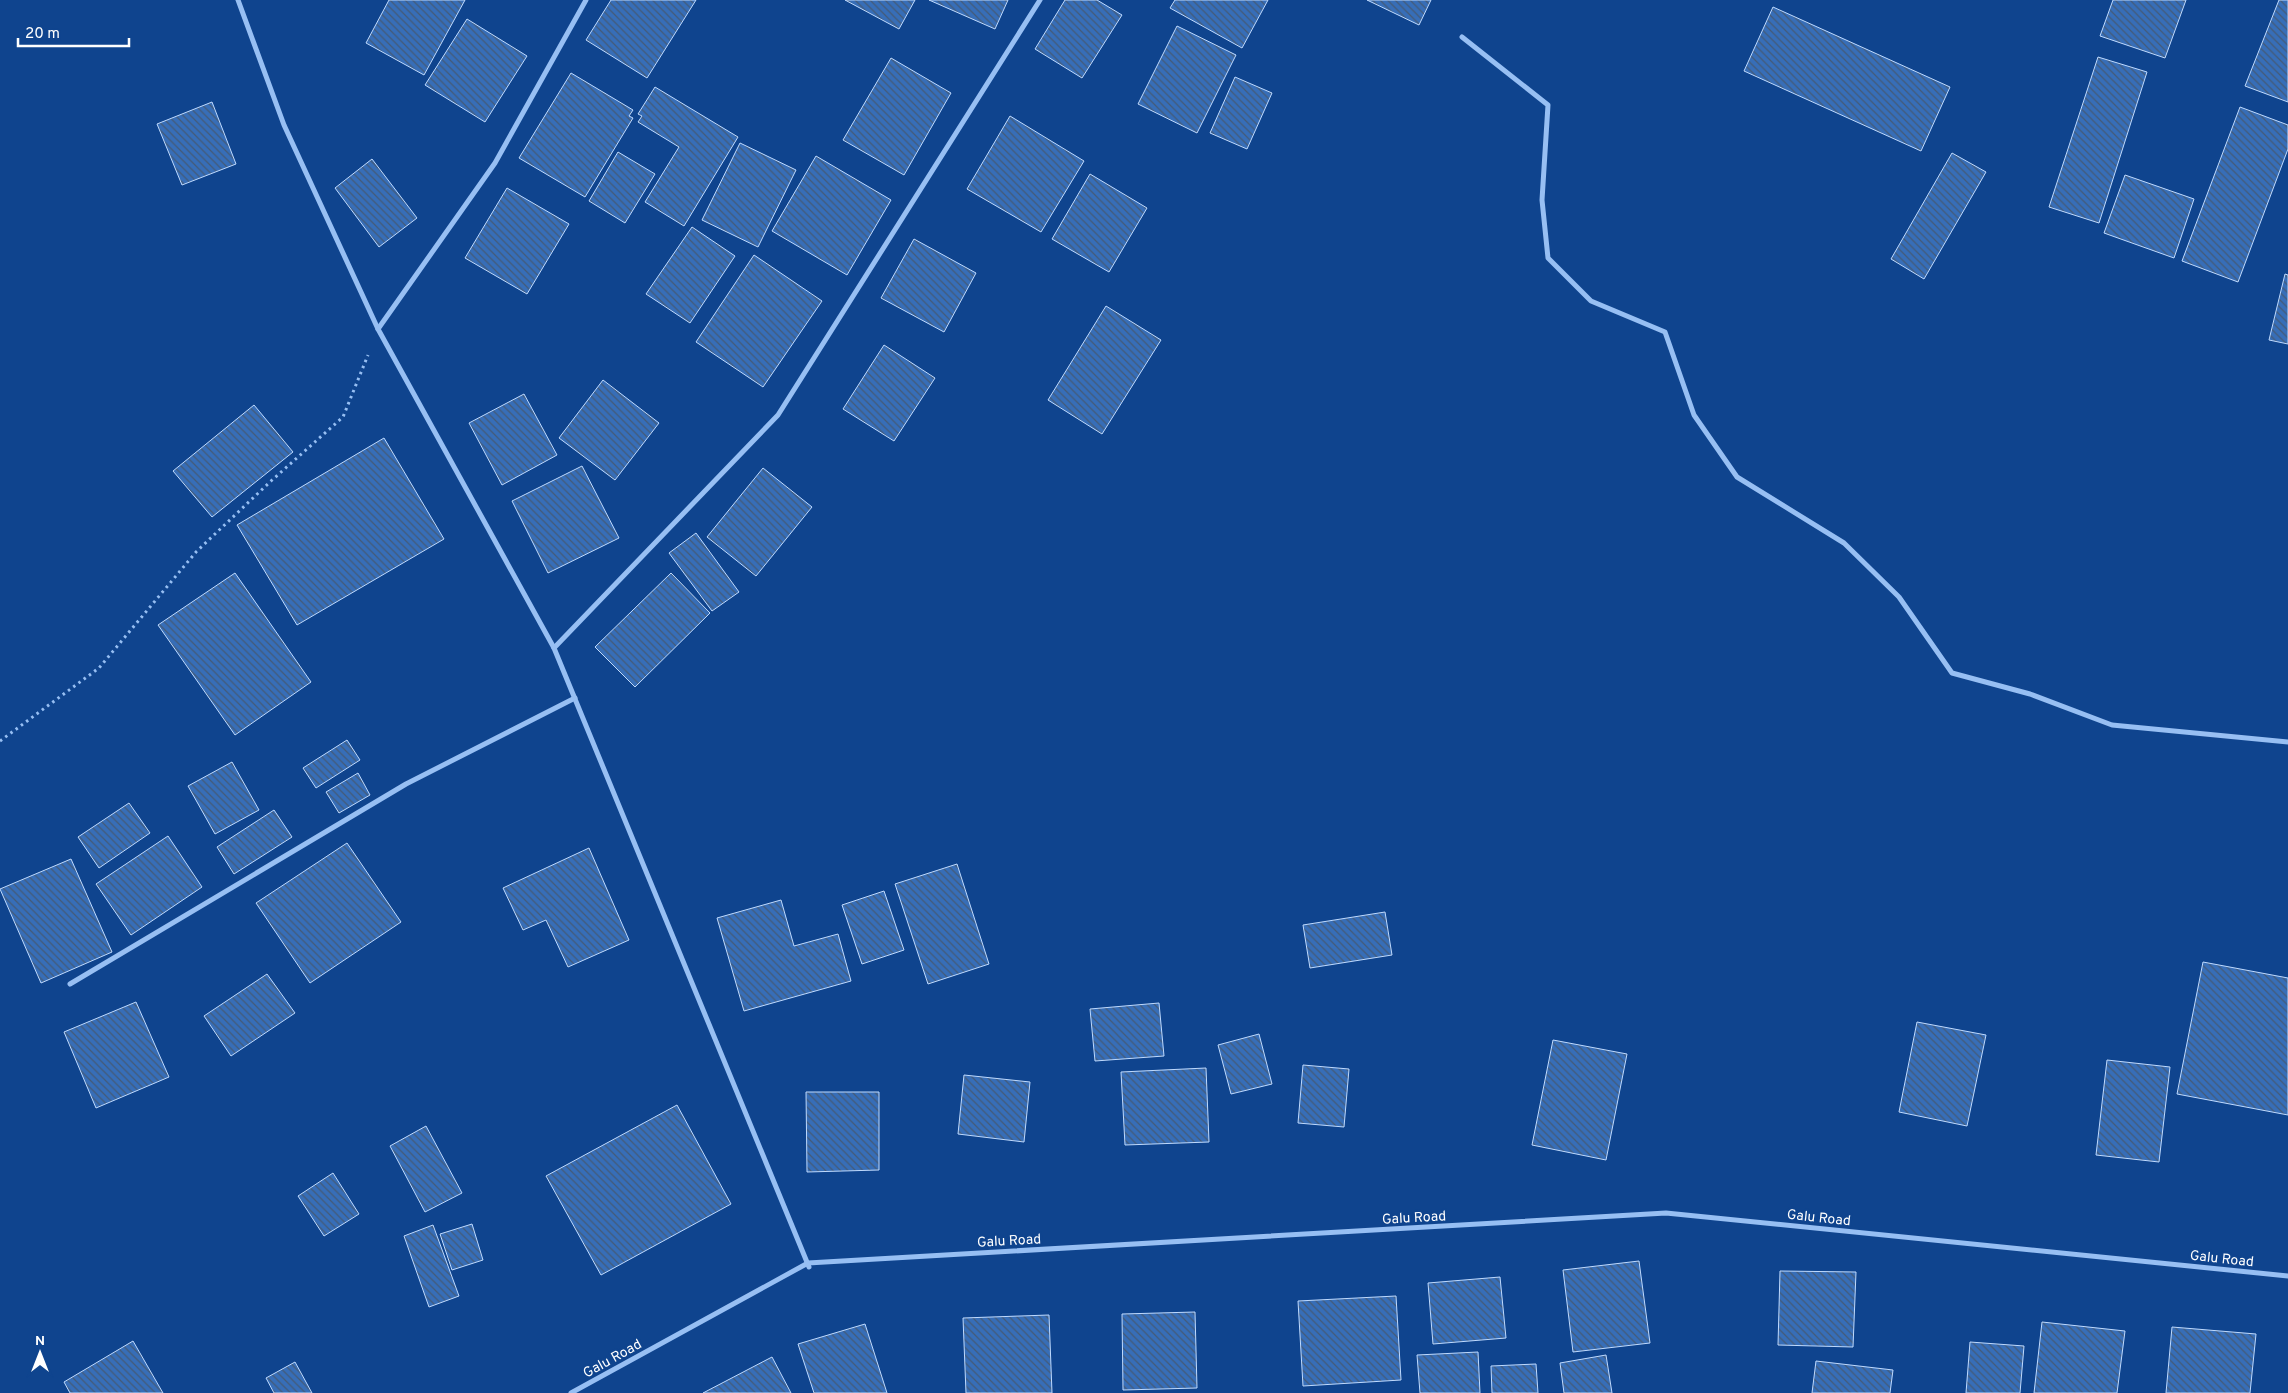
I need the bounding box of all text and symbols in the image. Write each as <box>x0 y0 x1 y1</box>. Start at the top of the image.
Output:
scale bar <box>18 15 129 47</box>
text: 20 m <box>25 25 60 44</box>
street label: Galu Road <box>1786 1207 1852 1230</box>
street label: Galu Road <box>1382 1208 1447 1229</box>
street label: Galu Road <box>977 1231 1042 1252</box>
street label: Galu Road <box>2189 1248 2255 1271</box>
north arrow <box>15 1328 65 1378</box>
text: N <box>35 1333 45 1350</box>
street label: Galu Road <box>581 1336 645 1382</box>

